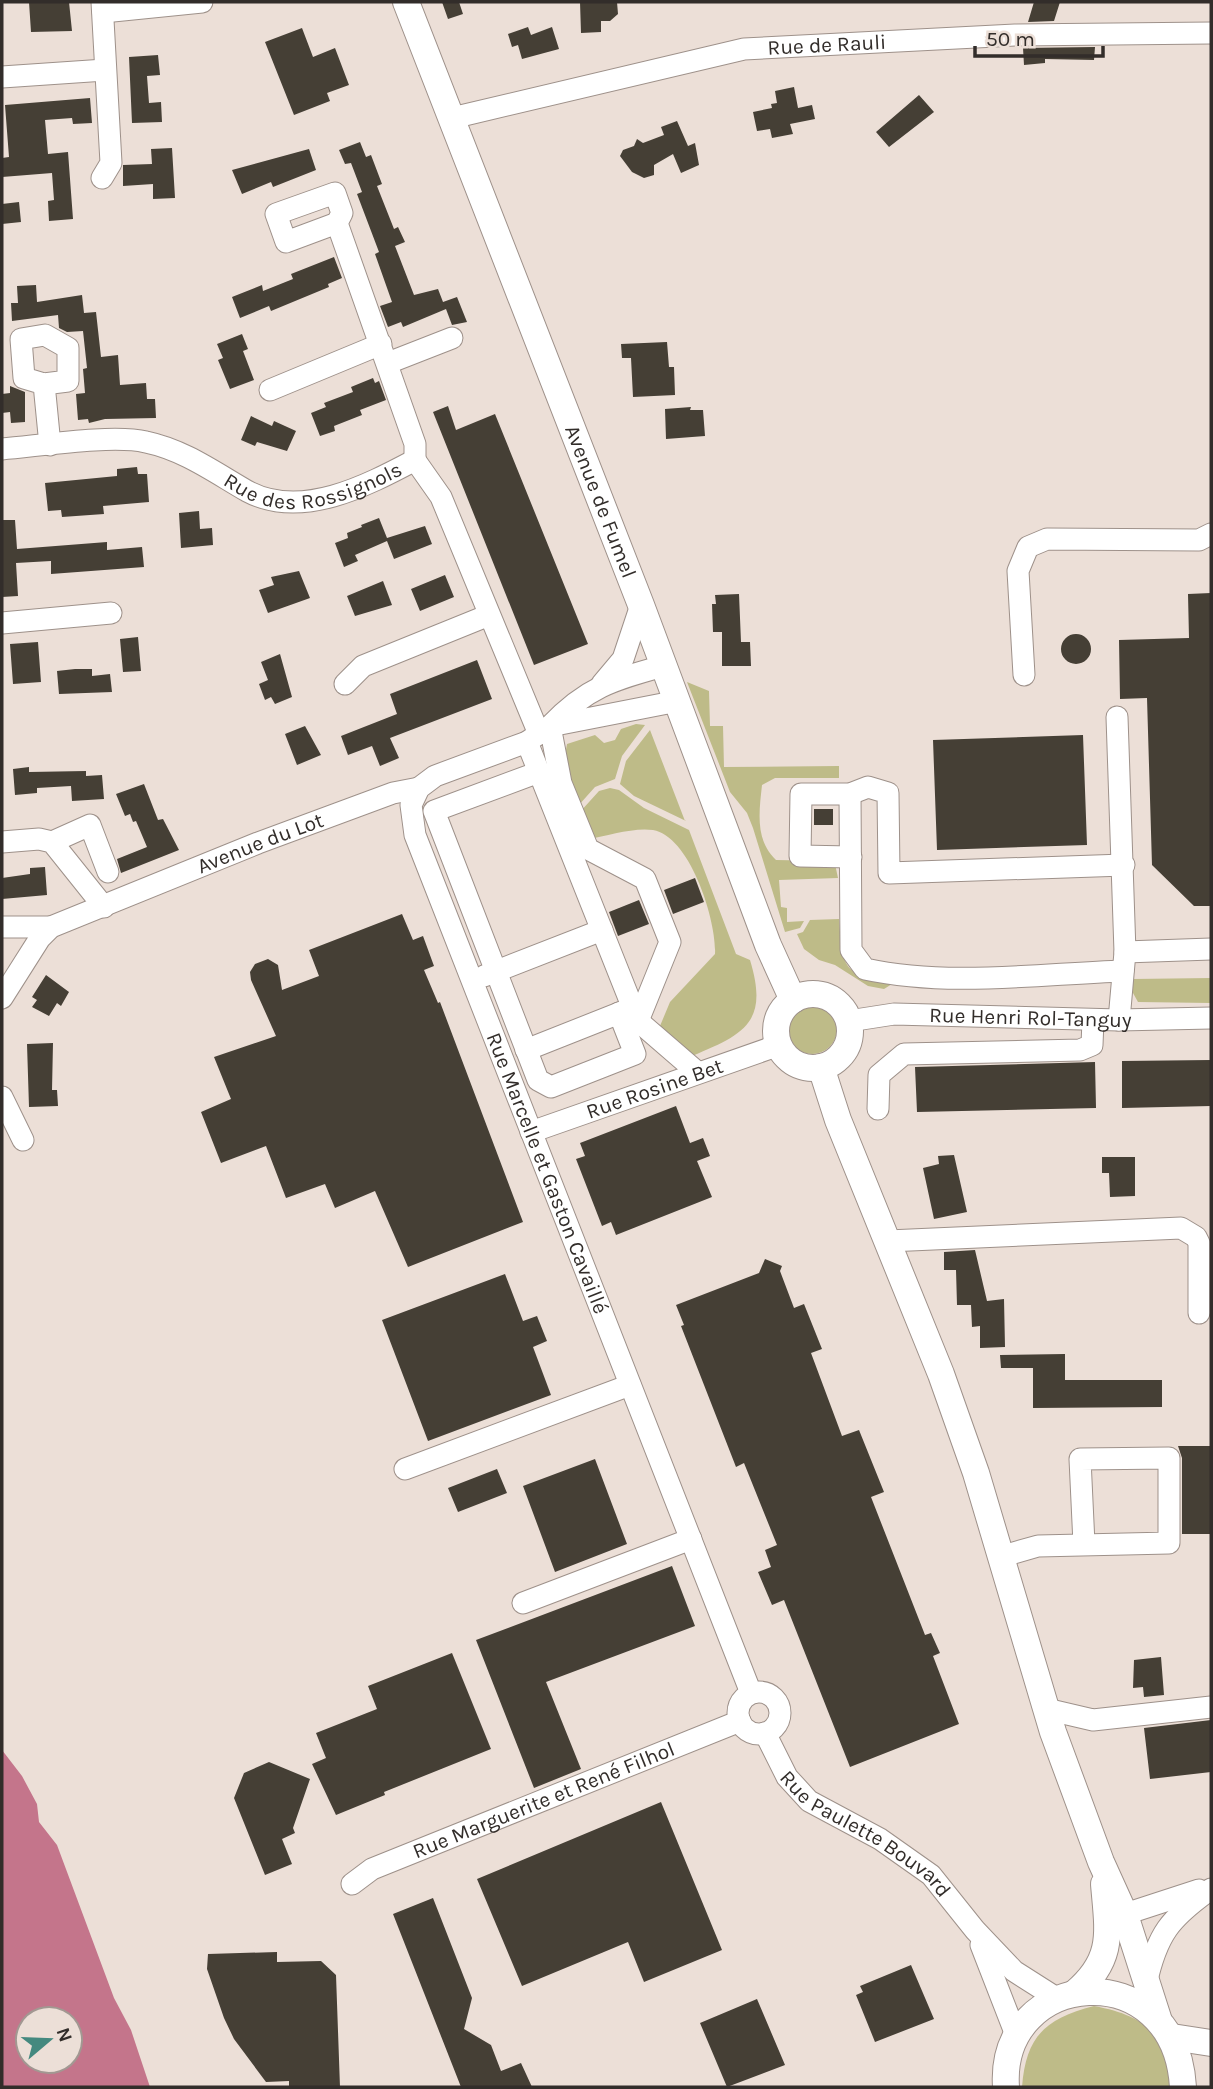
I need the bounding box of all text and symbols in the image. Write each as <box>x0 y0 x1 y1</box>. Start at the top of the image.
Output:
scale bar <box>975 14 1103 58</box>
text: 50 m <box>986 27 1035 51</box>
street label: Rue de Rauli <box>767 30 887 60</box>
street label: Avenue de Fumel <box>560 422 641 581</box>
street label: Rue des Rossignols <box>220 457 406 514</box>
street label: Avenue du Lot <box>193 808 327 878</box>
street label: Rue Henri Rol-Tanguy <box>929 1003 1132 1032</box>
street label: Rue Marcelle et Gaston Cavaillé <box>482 1029 613 1317</box>
street label: Rue Rosine Bet <box>583 1054 726 1124</box>
street label: Rue Marguerite et René Filhol <box>409 1737 678 1863</box>
street label: Rue Paulette Bouvard <box>775 1765 956 1902</box>
north arrow <box>14 2005 84 2075</box>
text: N <box>52 2025 77 2045</box>

